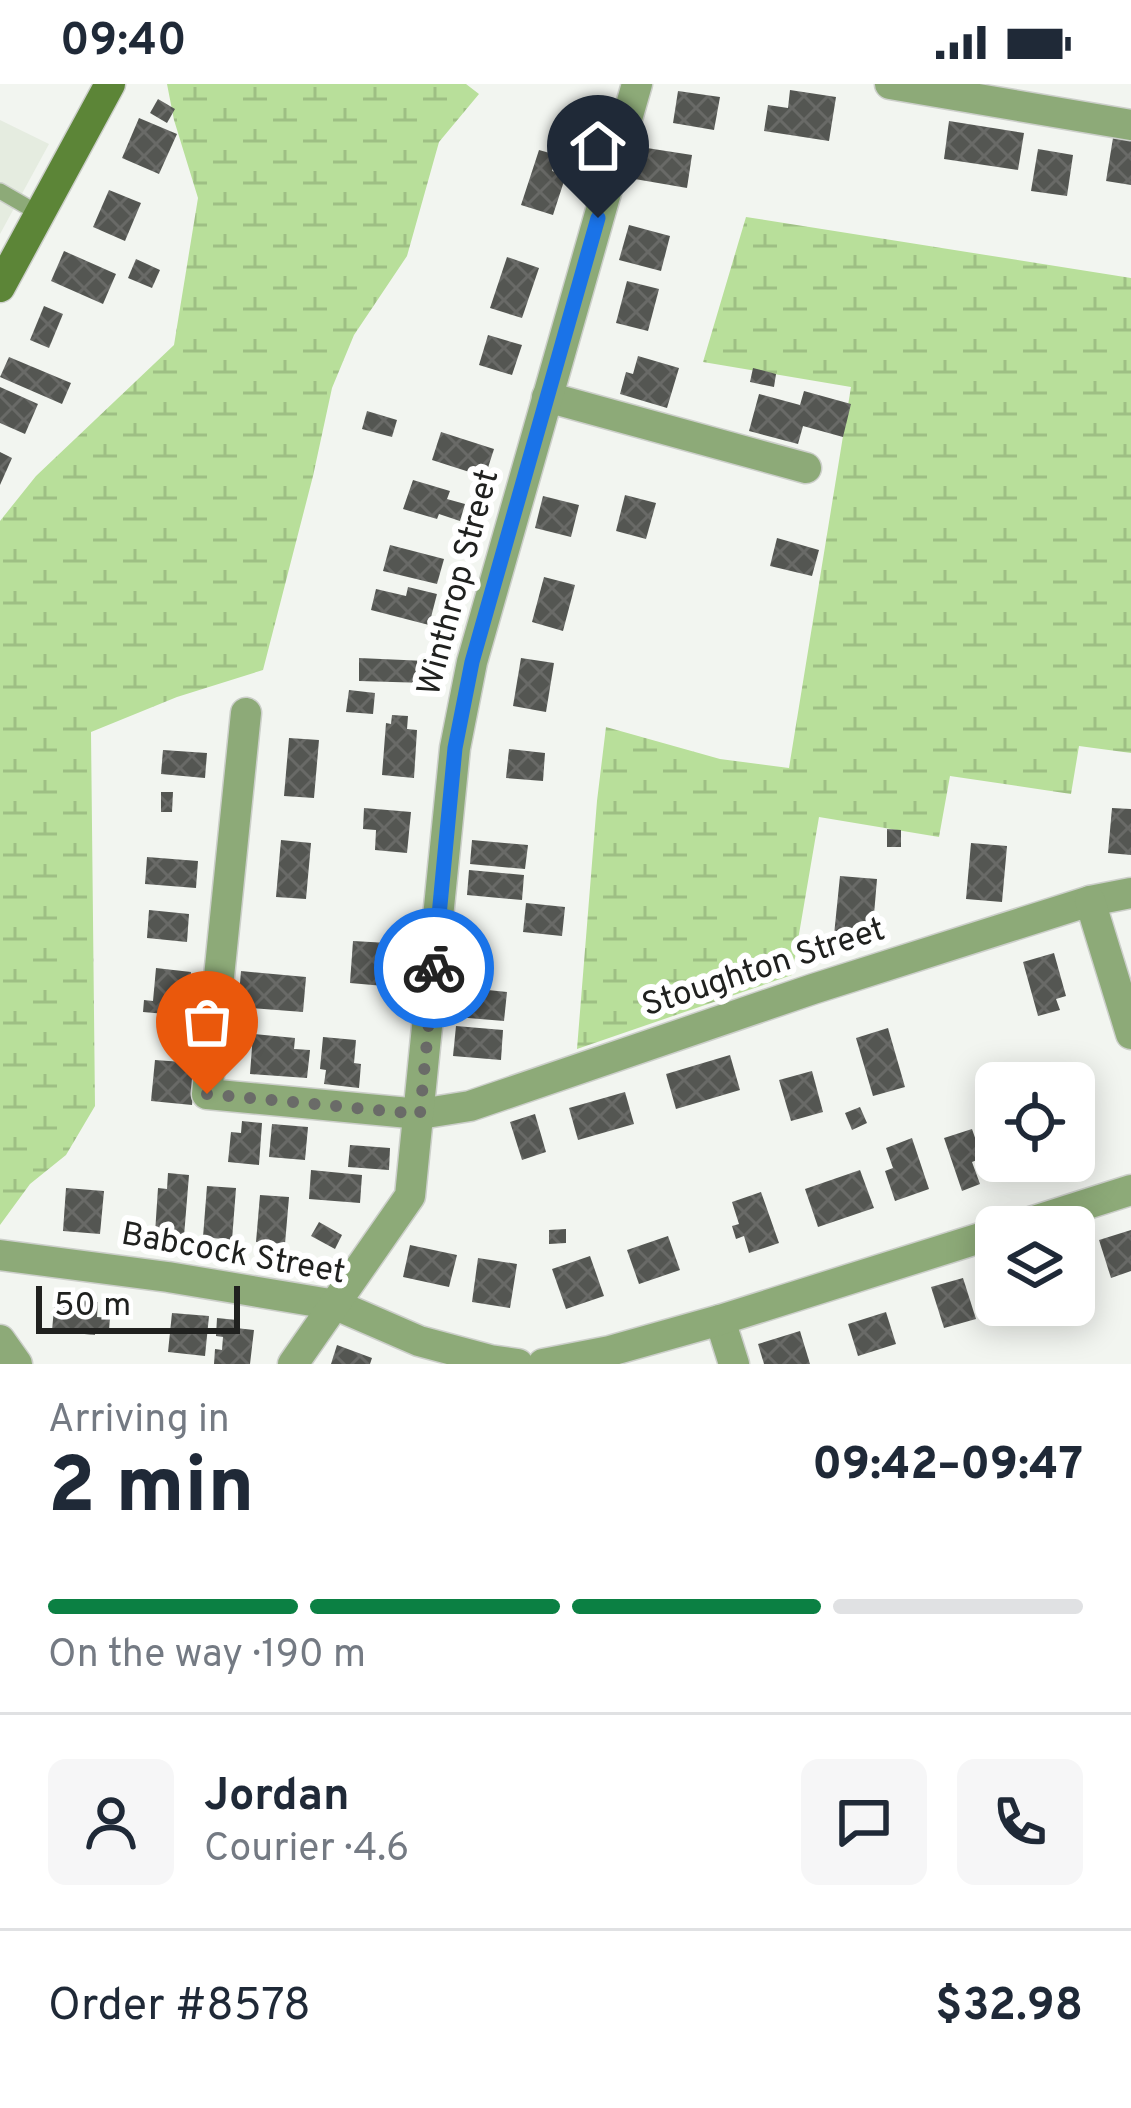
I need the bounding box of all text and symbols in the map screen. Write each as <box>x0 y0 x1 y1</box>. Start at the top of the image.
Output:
text: 09:40 <box>60 14 187 71</box>
pin <box>547 95 649 218</box>
icon: home <box>565 113 631 179</box>
street label: Winthrop Street <box>410 465 510 701</box>
courier <box>374 908 494 1028</box>
street label: Stoughton Street <box>637 910 891 1028</box>
icon: bike <box>401 935 467 1001</box>
pin <box>156 971 258 1094</box>
icon: bag <box>174 989 240 1055</box>
map controls <box>975 1062 1095 1326</box>
button: locate <box>975 1062 1095 1182</box>
button: layers <box>975 1206 1095 1326</box>
street label: Babcock Street <box>118 1215 348 1295</box>
scale bar <box>36 1280 240 1333</box>
text: 50 m <box>54 1286 131 1328</box>
text: Arriving in <box>48 1397 230 1446</box>
text: 09:42–09:47 <box>812 1438 1083 1495</box>
text: 2 min <box>48 1441 254 1540</box>
text: On the way · 190 m <box>48 1632 366 1681</box>
button: person <box>48 1759 174 1885</box>
button: chat <box>801 1759 927 1885</box>
button: phone <box>957 1759 1083 1885</box>
text: Jordan <box>204 1769 350 1826</box>
text: Courier · 4.6 <box>204 1826 409 1875</box>
text: Order #8578 <box>48 1979 311 2036</box>
text: $32.98 <box>935 1979 1083 2036</box>

